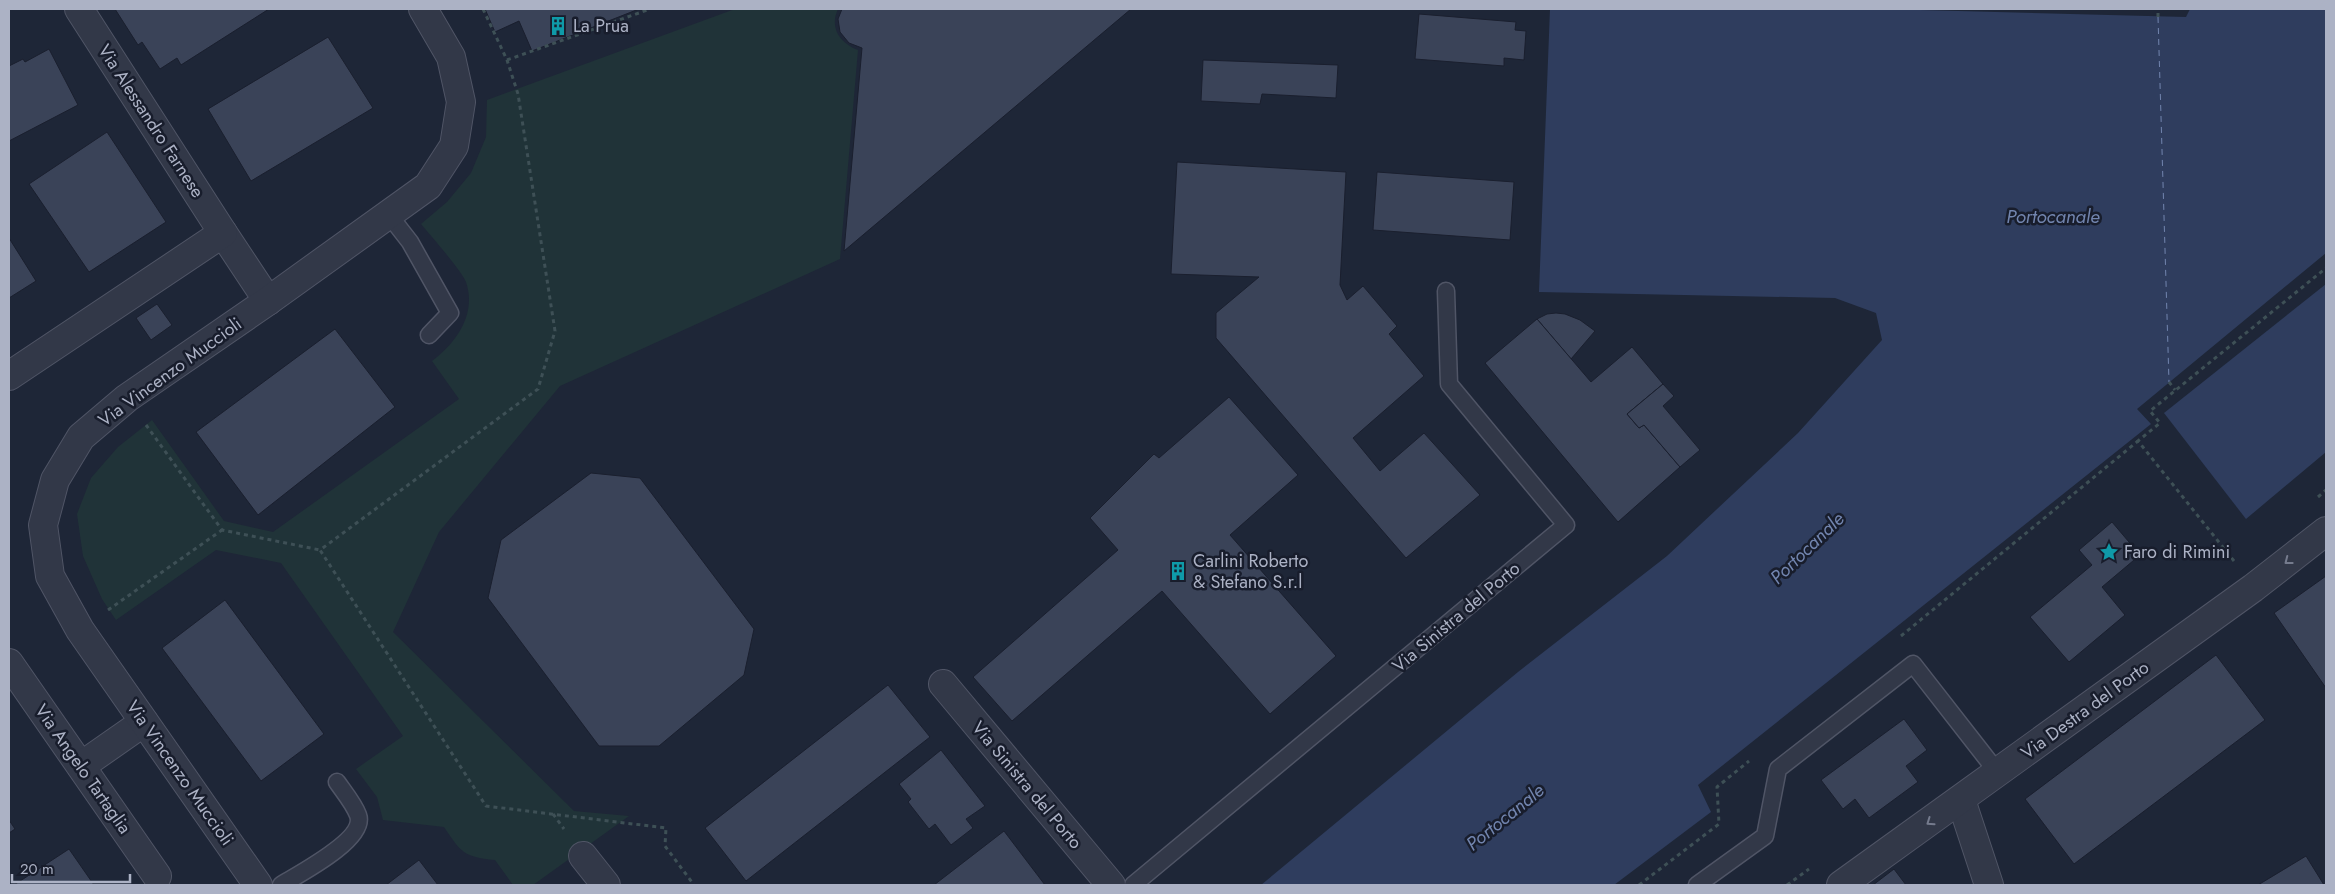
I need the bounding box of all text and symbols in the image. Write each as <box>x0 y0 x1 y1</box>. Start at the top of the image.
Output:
place label: La Prua <box>573 13 629 39</box>
building icon: La Prua <box>547 15 569 37</box>
street label: Via Alessandro Farnese <box>92 39 210 203</box>
water label: Portocanale <box>2006 203 2100 230</box>
street label: Via Vincenzo Muccioli <box>93 311 247 433</box>
water label: Portocanale <box>1764 505 1850 590</box>
place label: Faro di Rimini <box>2124 539 2230 565</box>
place icon: Faro di Rimini <box>2098 541 2120 563</box>
place label: Carlini Roberto & Stefano S.r.l <box>1193 548 1308 595</box>
one-way arrow <box>2284 555 2294 564</box>
street label: Via Sinistra del Porto <box>1386 556 1526 678</box>
building icon: Carlini Roberto & Stefano S.r.l <box>1167 560 1189 582</box>
street label: Via Destra del Porto <box>2016 655 2154 765</box>
street label: Via Vincenzo Muccioli <box>120 695 240 851</box>
street label: Via Angelo Tartaglia <box>28 699 138 839</box>
street label: Via Sinistra del Porto <box>966 715 1088 855</box>
water label: Portocanale <box>1460 777 1550 857</box>
one-way arrow <box>1927 816 1936 824</box>
scale bar <box>12 852 130 884</box>
text: 20 m <box>20 858 54 880</box>

